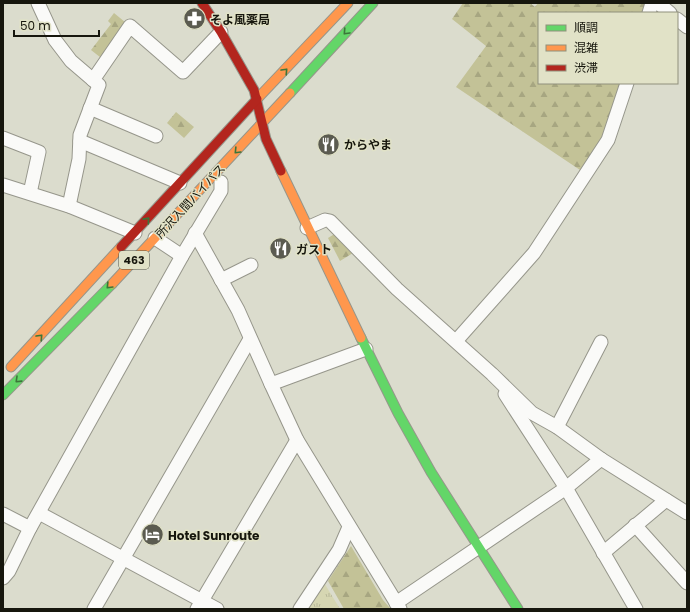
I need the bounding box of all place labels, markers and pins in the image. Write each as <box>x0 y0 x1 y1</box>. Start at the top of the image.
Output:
pharmacy icon: そよ風薬局 <box>182 6 208 32</box>
place label: そよ風薬局 <box>210 11 270 28</box>
restaurant icon: からやま <box>315 131 341 157</box>
place label: からやま <box>344 136 392 153</box>
restaurant icon: ガスト <box>268 236 294 262</box>
place label: ガスト <box>296 241 332 258</box>
hotel icon: Hotel Sunroute <box>139 522 165 548</box>
place label: Hotel Sunroute <box>168 527 260 544</box>

